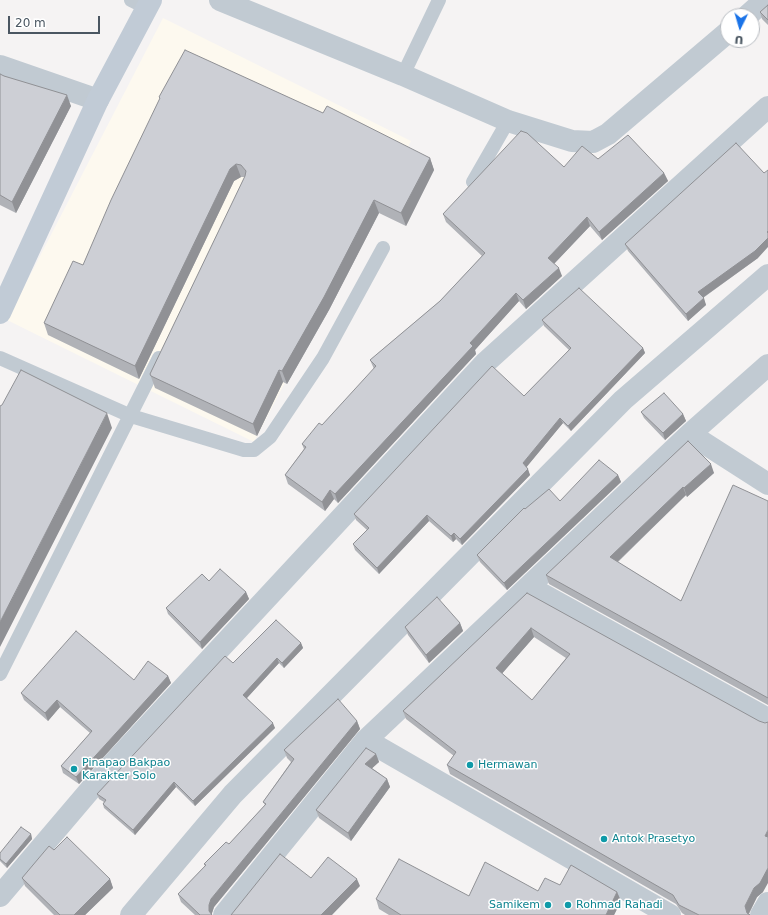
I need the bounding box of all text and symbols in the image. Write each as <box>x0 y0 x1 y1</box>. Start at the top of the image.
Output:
scale bar <box>10 8 102 34</box>
north arrow <box>720 8 760 48</box>
text: 20 m <box>15 16 46 30</box>
text: U <box>734 33 744 46</box>
place label: Pinapao Bakpao Karakter Solo <box>82 756 170 782</box>
place label: Hermawan <box>478 758 538 772</box>
marker: Hermawan <box>465 760 475 770</box>
marker: Pinapao Bakpao Karakter Solo <box>69 764 79 774</box>
place label: Antok Prasetyo <box>612 832 695 846</box>
marker: Antok Prasetyo <box>599 834 609 844</box>
place label: Samikem <box>489 898 540 912</box>
place label: Rohmad Rahadi <box>576 898 663 912</box>
marker: Samikem <box>543 900 553 910</box>
marker: Rohmad Rahadi <box>563 900 573 910</box>

